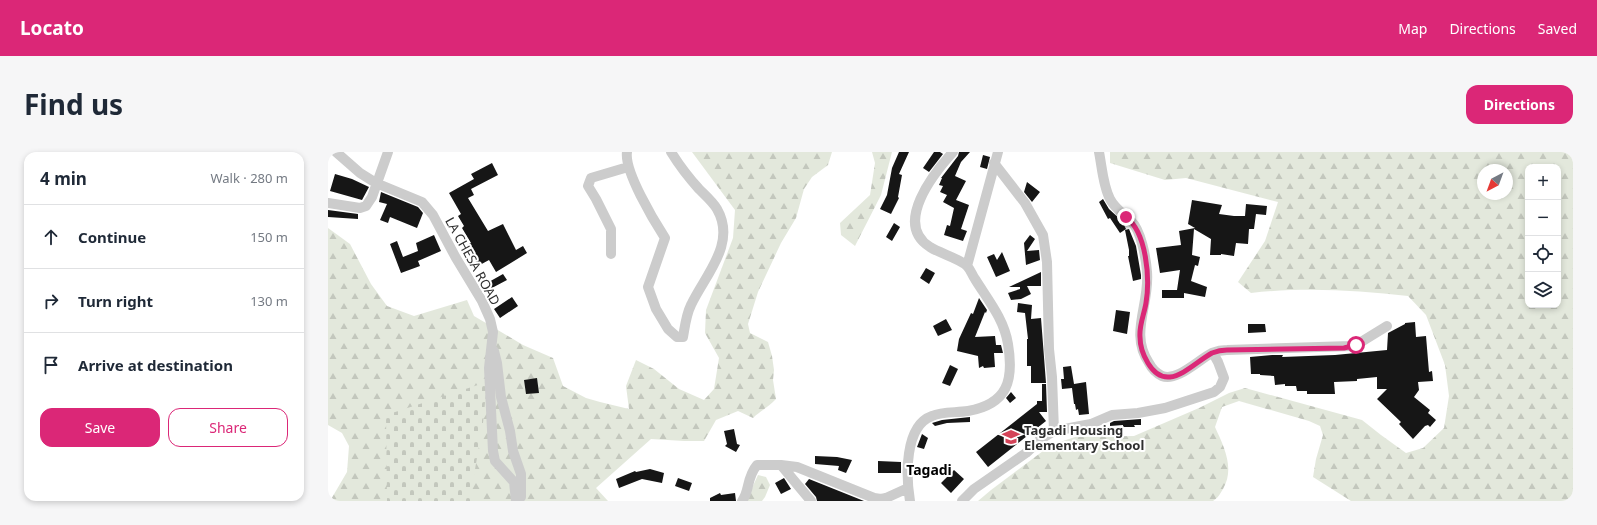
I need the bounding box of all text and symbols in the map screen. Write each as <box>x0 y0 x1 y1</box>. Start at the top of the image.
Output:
text: Locato <box>20 15 84 41</box>
text: Map <box>1398 19 1427 38</box>
text: Directions <box>1449 19 1516 38</box>
text: Saved <box>1538 19 1577 38</box>
text: Find us <box>24 85 123 123</box>
button: Directions <box>1466 85 1573 124</box>
north arrow <box>1477 164 1513 200</box>
map controls <box>1525 164 1561 308</box>
button: + <box>1525 164 1561 200</box>
text: 4 min <box>40 167 87 190</box>
text: Walk · 280 m <box>210 169 288 187</box>
button: − <box>1525 200 1561 236</box>
route end <box>1117 208 1135 226</box>
street label: LA CHESA ROAD <box>441 214 505 308</box>
icon: ahead <box>40 226 62 248</box>
text: Continue <box>78 227 146 247</box>
text: 150 m <box>250 228 288 246</box>
button: locate <box>1525 236 1561 272</box>
button: layers <box>1525 272 1561 308</box>
icon: right <box>40 290 62 312</box>
text: Turn right <box>78 291 153 311</box>
text: 130 m <box>250 292 288 310</box>
route start <box>1347 336 1365 354</box>
icon: arrive <box>40 354 62 376</box>
text: Arrive at destination <box>78 355 233 375</box>
button: Save <box>40 408 160 447</box>
button: Share <box>168 408 288 447</box>
place label: Tagadi Housing Elementary School <box>1024 421 1144 454</box>
school or university icon: Tagadi Housing Elementary School <box>1001 427 1021 447</box>
district label: Tagadi <box>906 460 952 479</box>

